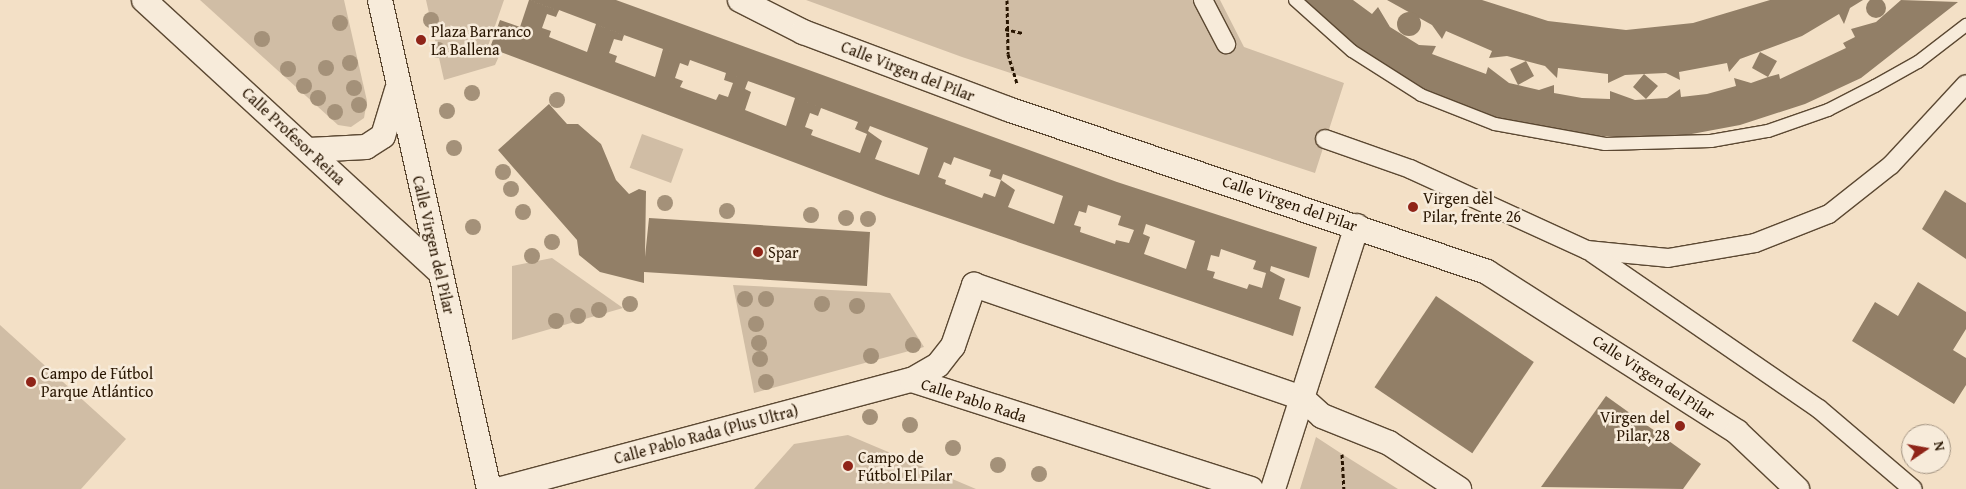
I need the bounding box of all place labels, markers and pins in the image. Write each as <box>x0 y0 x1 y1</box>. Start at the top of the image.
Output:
place label: Plaza Barranco La Ballena <box>431 21 531 59</box>
marker: Plaza Barranco La Ballena <box>415 34 427 46</box>
place label: Virgen del Pilar, frente 26 <box>1423 188 1521 226</box>
marker: Virgen del Pilar, frente 26 <box>1407 201 1419 213</box>
place label: Spar <box>768 242 799 262</box>
marker: Spar <box>752 246 764 258</box>
place label: Campo de Fútbol Parque Atlántico <box>41 363 153 401</box>
marker: Campo de Fútbol Parque Atlántico <box>25 376 37 388</box>
place label: Virgen del Pilar, 28 <box>1600 407 1670 445</box>
marker: Virgen del Pilar, 28 <box>1674 420 1686 432</box>
place label: Campo de Fútbol El Pilar <box>858 447 952 485</box>
marker: Campo de Fútbol El Pilar <box>842 460 854 472</box>

